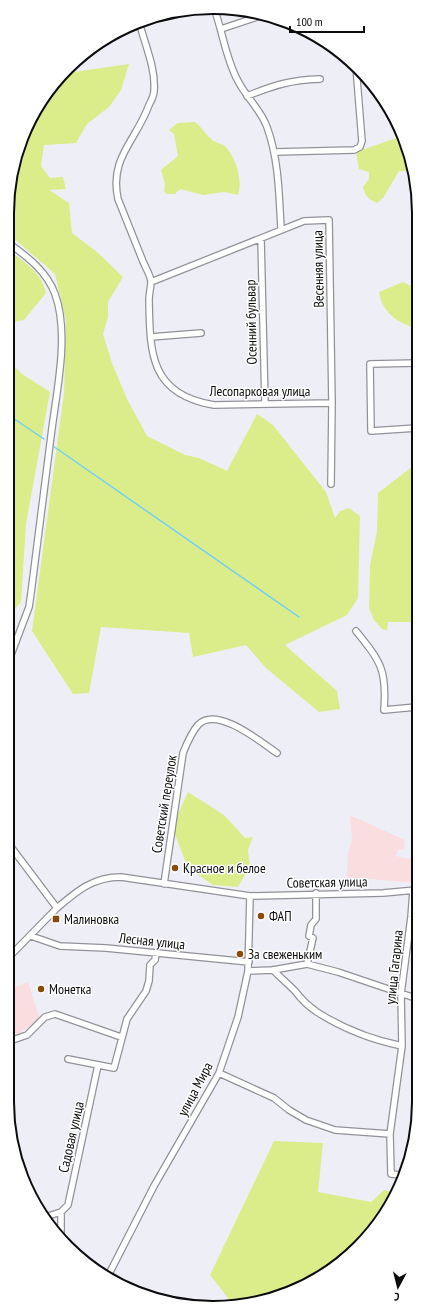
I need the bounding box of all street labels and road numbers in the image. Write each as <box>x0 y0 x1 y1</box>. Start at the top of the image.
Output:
street label: Весенняя улица <box>308 230 328 308</box>
street label: Осенний бульвар <box>241 279 261 365</box>
street label: Лесопарковая улица <box>209 382 310 400</box>
street label: Советский переулок <box>147 753 181 854</box>
street label: Советская улица <box>286 872 368 892</box>
street label: Лесная улица <box>117 928 186 953</box>
street label: улица Гагарина <box>381 929 407 1005</box>
street label: улица Мира <box>173 1059 217 1119</box>
street label: Садовая улица <box>54 1100 88 1174</box>

